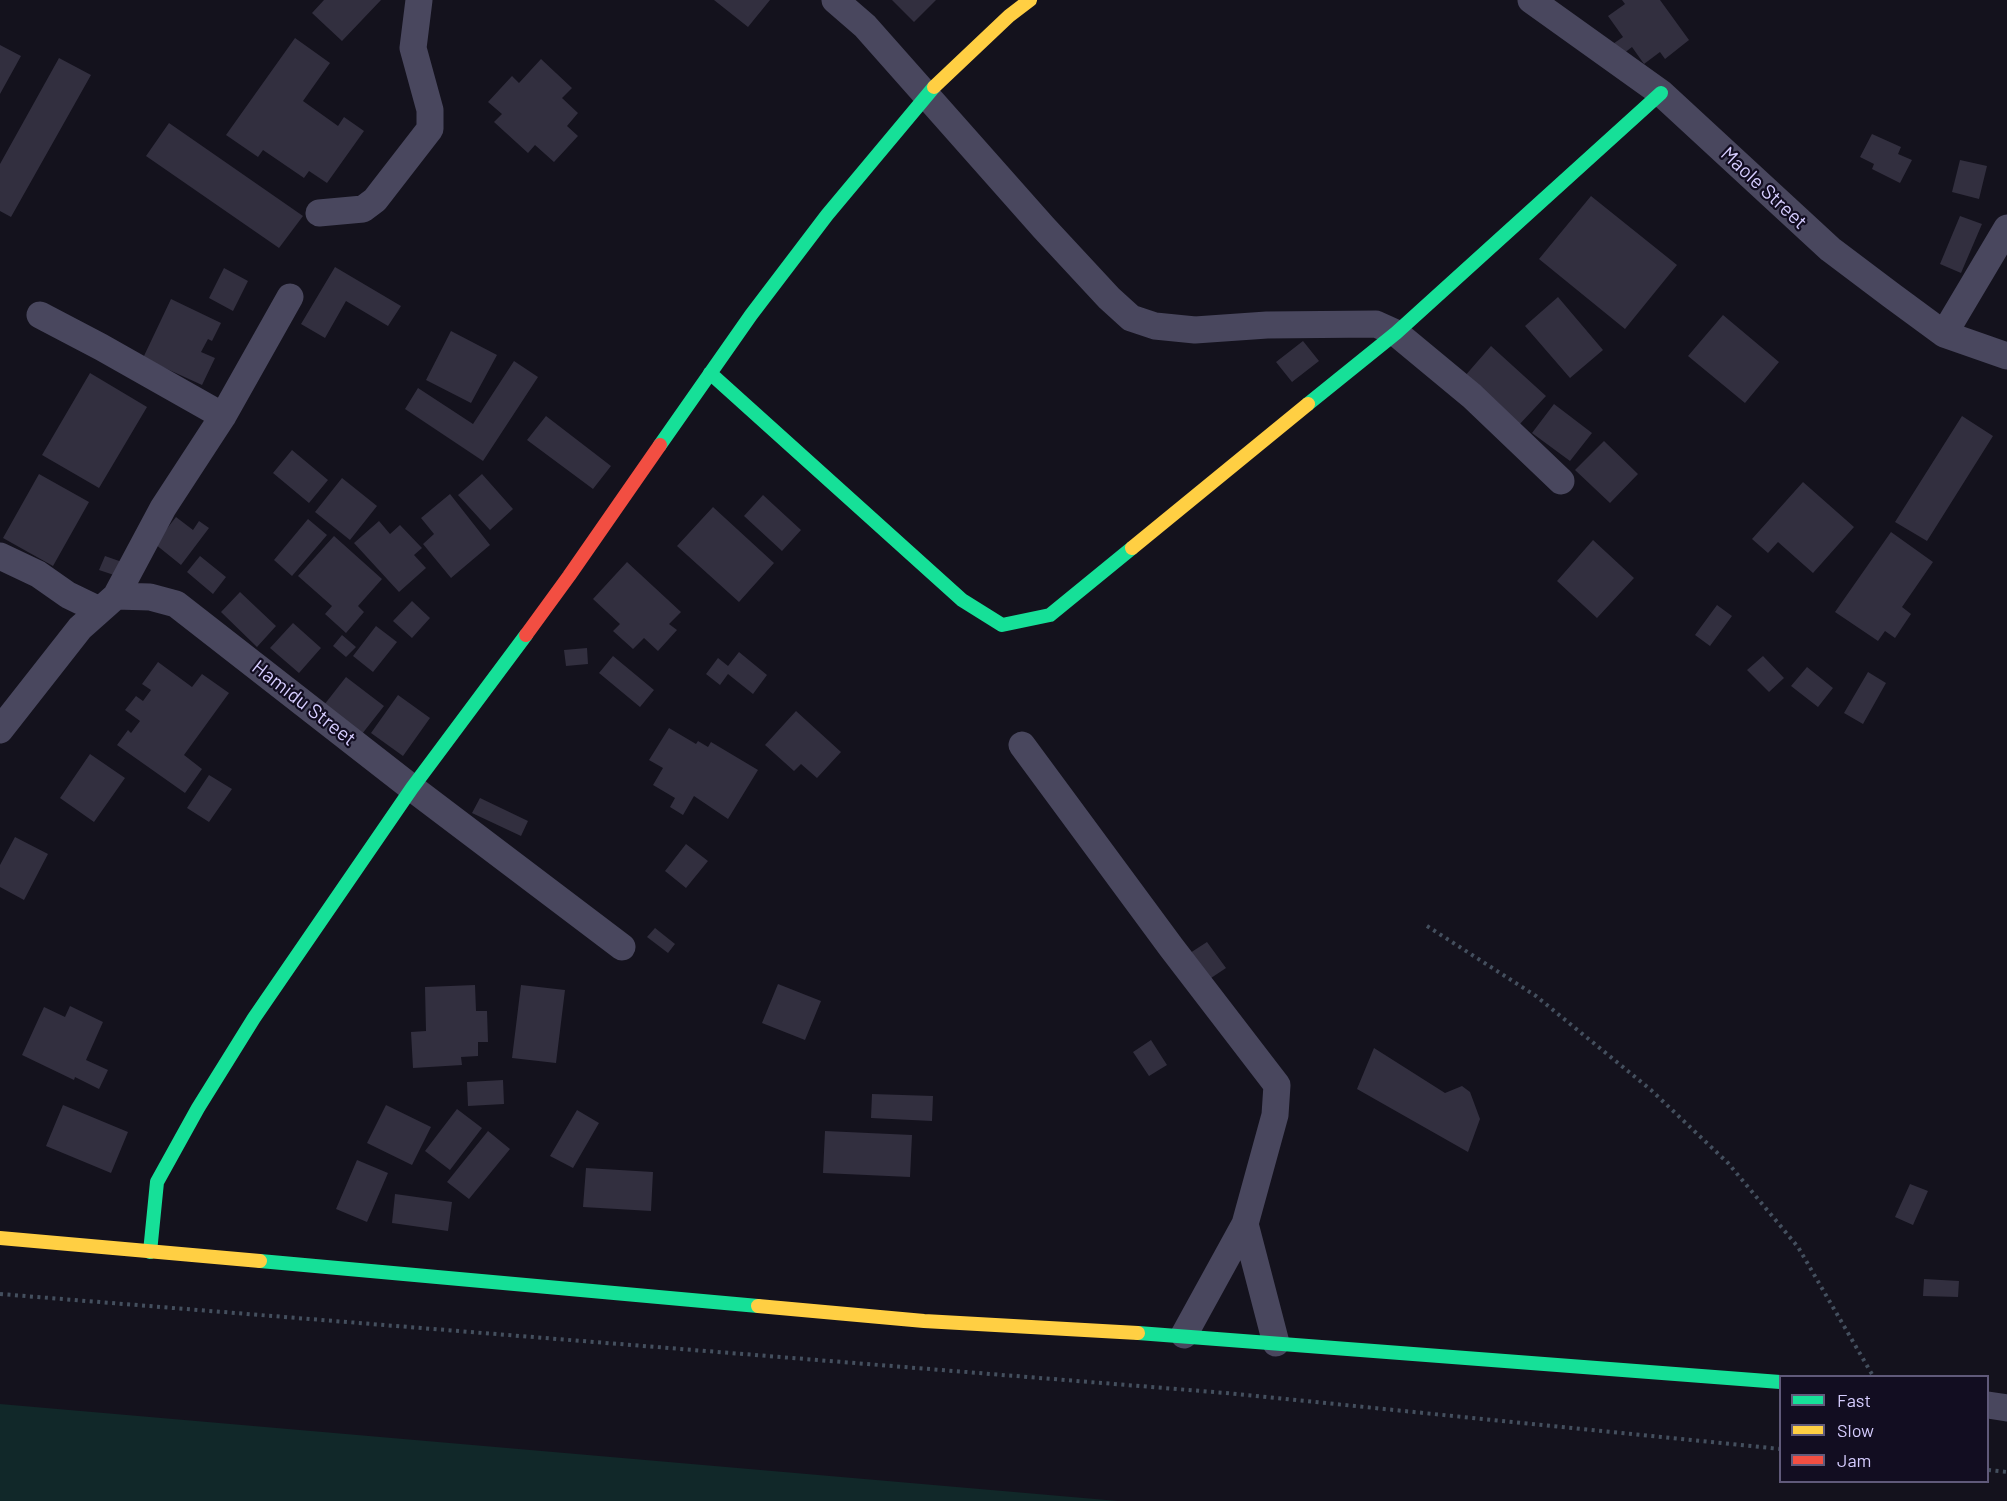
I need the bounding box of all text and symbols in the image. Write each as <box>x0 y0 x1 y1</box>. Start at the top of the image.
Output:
street label: Maole Street <box>1716 142 1812 234</box>
street label: Hamidu Street <box>247 655 361 751</box>
legend <box>1779 1375 1989 1483</box>
text: Fast <box>1837 1389 1871 1411</box>
text: Slow <box>1837 1419 1874 1441</box>
text: Jam <box>1837 1449 1871 1471</box>

